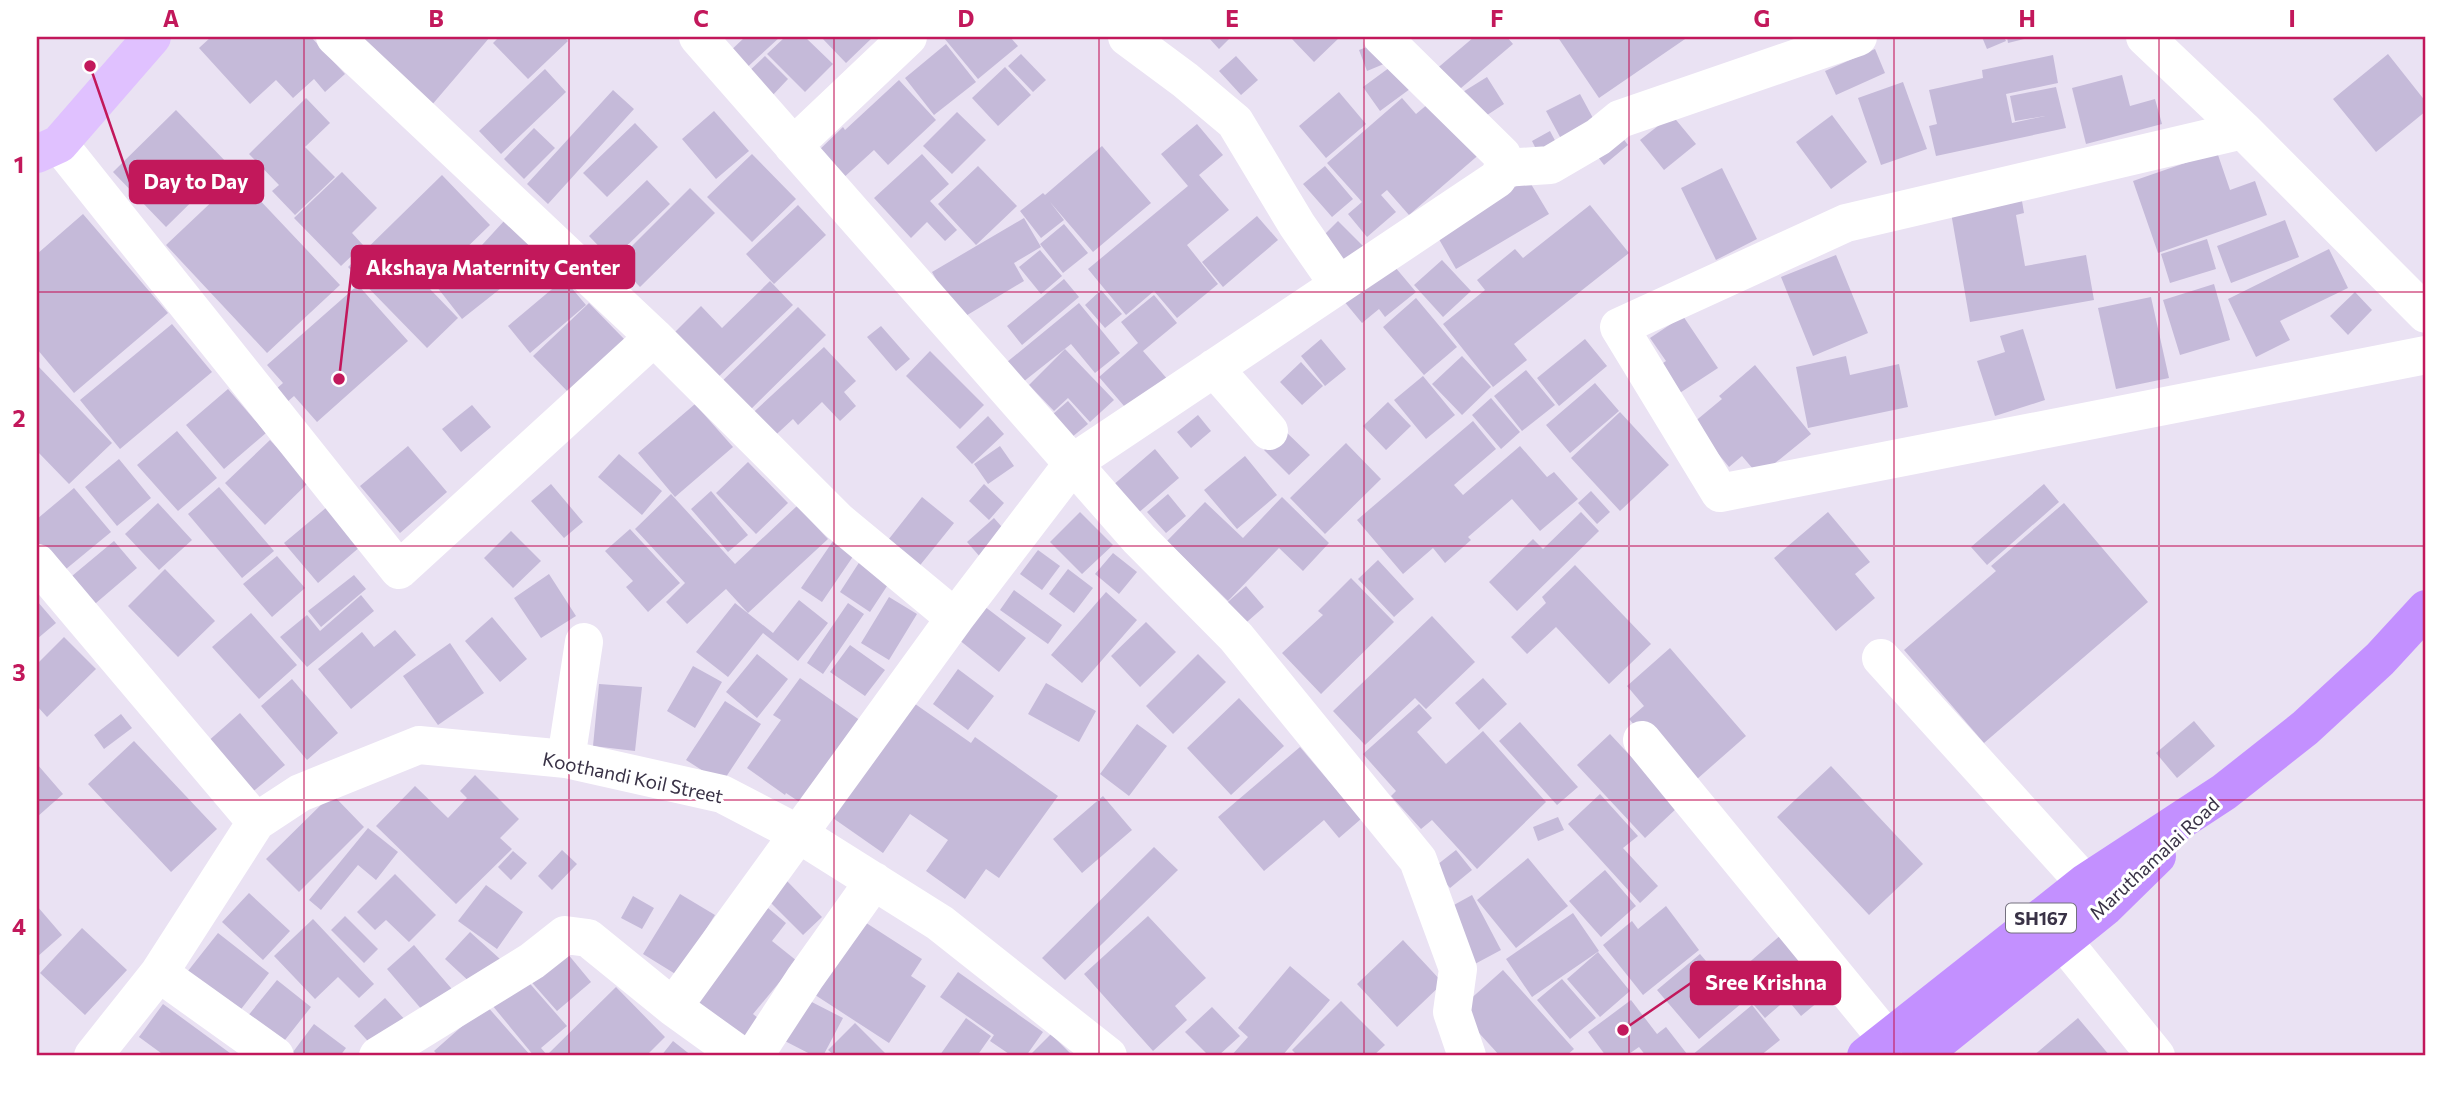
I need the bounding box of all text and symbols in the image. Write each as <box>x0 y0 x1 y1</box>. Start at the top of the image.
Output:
text: A <box>163 4 180 32</box>
text: B <box>428 4 444 32</box>
text: C <box>693 4 709 32</box>
text: D <box>958 4 975 32</box>
text: E <box>1225 4 1239 32</box>
text: F <box>1490 4 1504 32</box>
text: G <box>1754 4 1770 32</box>
text: H <box>2018 4 2036 32</box>
text: I <box>2288 4 2296 32</box>
text: 1 <box>14 150 24 178</box>
callout: Day to Day <box>130 161 263 203</box>
text: Day to Day <box>144 168 249 193</box>
callout: Akshaya Maternity Center <box>352 246 634 288</box>
text: Akshaya Maternity Center <box>366 254 621 279</box>
text: 2 <box>12 404 26 432</box>
text: 3 <box>12 658 26 686</box>
street label: Koothandi Koil Street <box>541 747 726 807</box>
street label: Maruthamalai Road <box>2084 792 2224 924</box>
road number: SH167 <box>2006 903 2076 932</box>
text: 4 <box>12 912 26 940</box>
callout: Sree Krishna <box>1691 962 1840 1004</box>
text: Sree Krishna <box>1705 969 1827 994</box>

